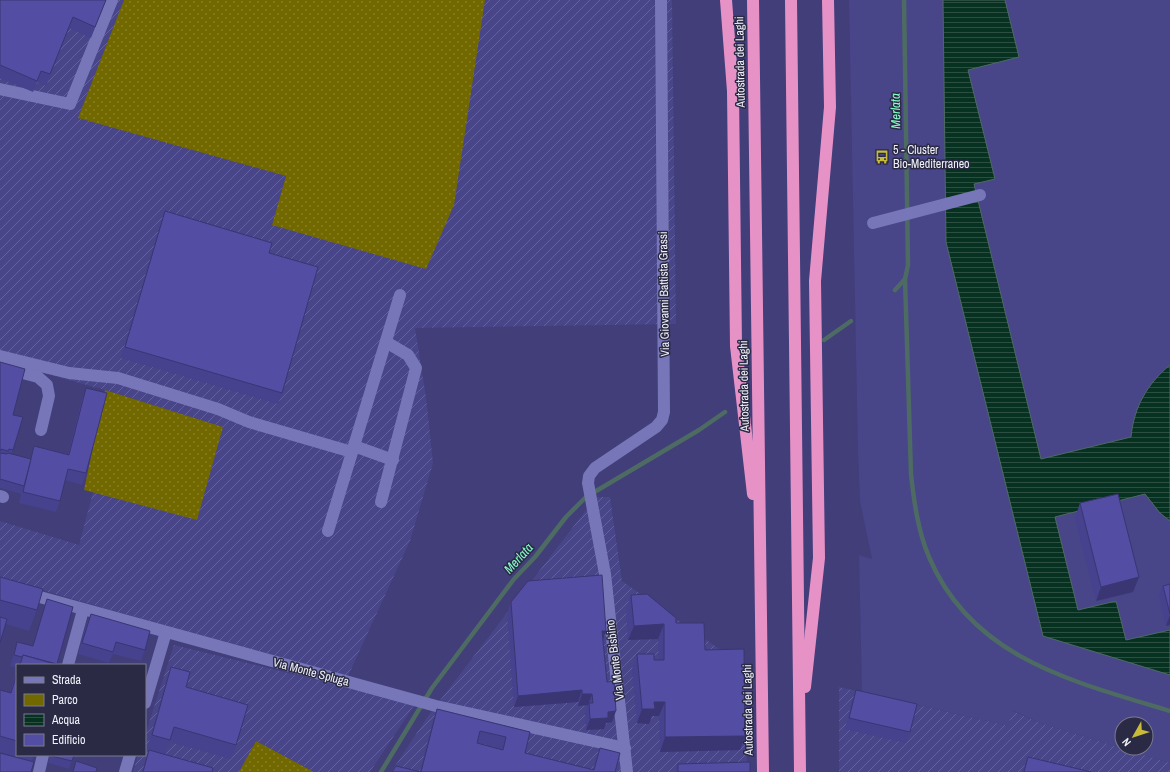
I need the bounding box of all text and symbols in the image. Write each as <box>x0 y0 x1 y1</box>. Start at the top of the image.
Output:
street label: Autostrada dei Laghi <box>731 16 749 109</box>
water label: Merlata <box>887 93 904 129</box>
place label: 5 - Cluster Bio-Mediterraneo <box>893 142 970 172</box>
bus stop icon: 5 - Cluster Bio-Mediterraneo <box>874 149 890 165</box>
street label: Via Giovanni Battista Grassi <box>655 231 673 357</box>
street label: Autostrada dei Laghi <box>735 340 753 433</box>
water label: Merlata <box>500 539 537 577</box>
street label: Via Monte Bisbino <box>602 619 628 701</box>
street label: Via Monte Spluga <box>271 654 351 690</box>
legend <box>16 664 146 756</box>
street label: Autostrada dei Laghi <box>739 664 757 757</box>
text: Strada <box>52 672 82 688</box>
text: Parco <box>52 692 78 708</box>
text: Acqua <box>51 712 80 728</box>
north arrow <box>1114 716 1154 756</box>
text: Edificio <box>52 732 85 748</box>
text: N <box>1119 735 1134 749</box>

